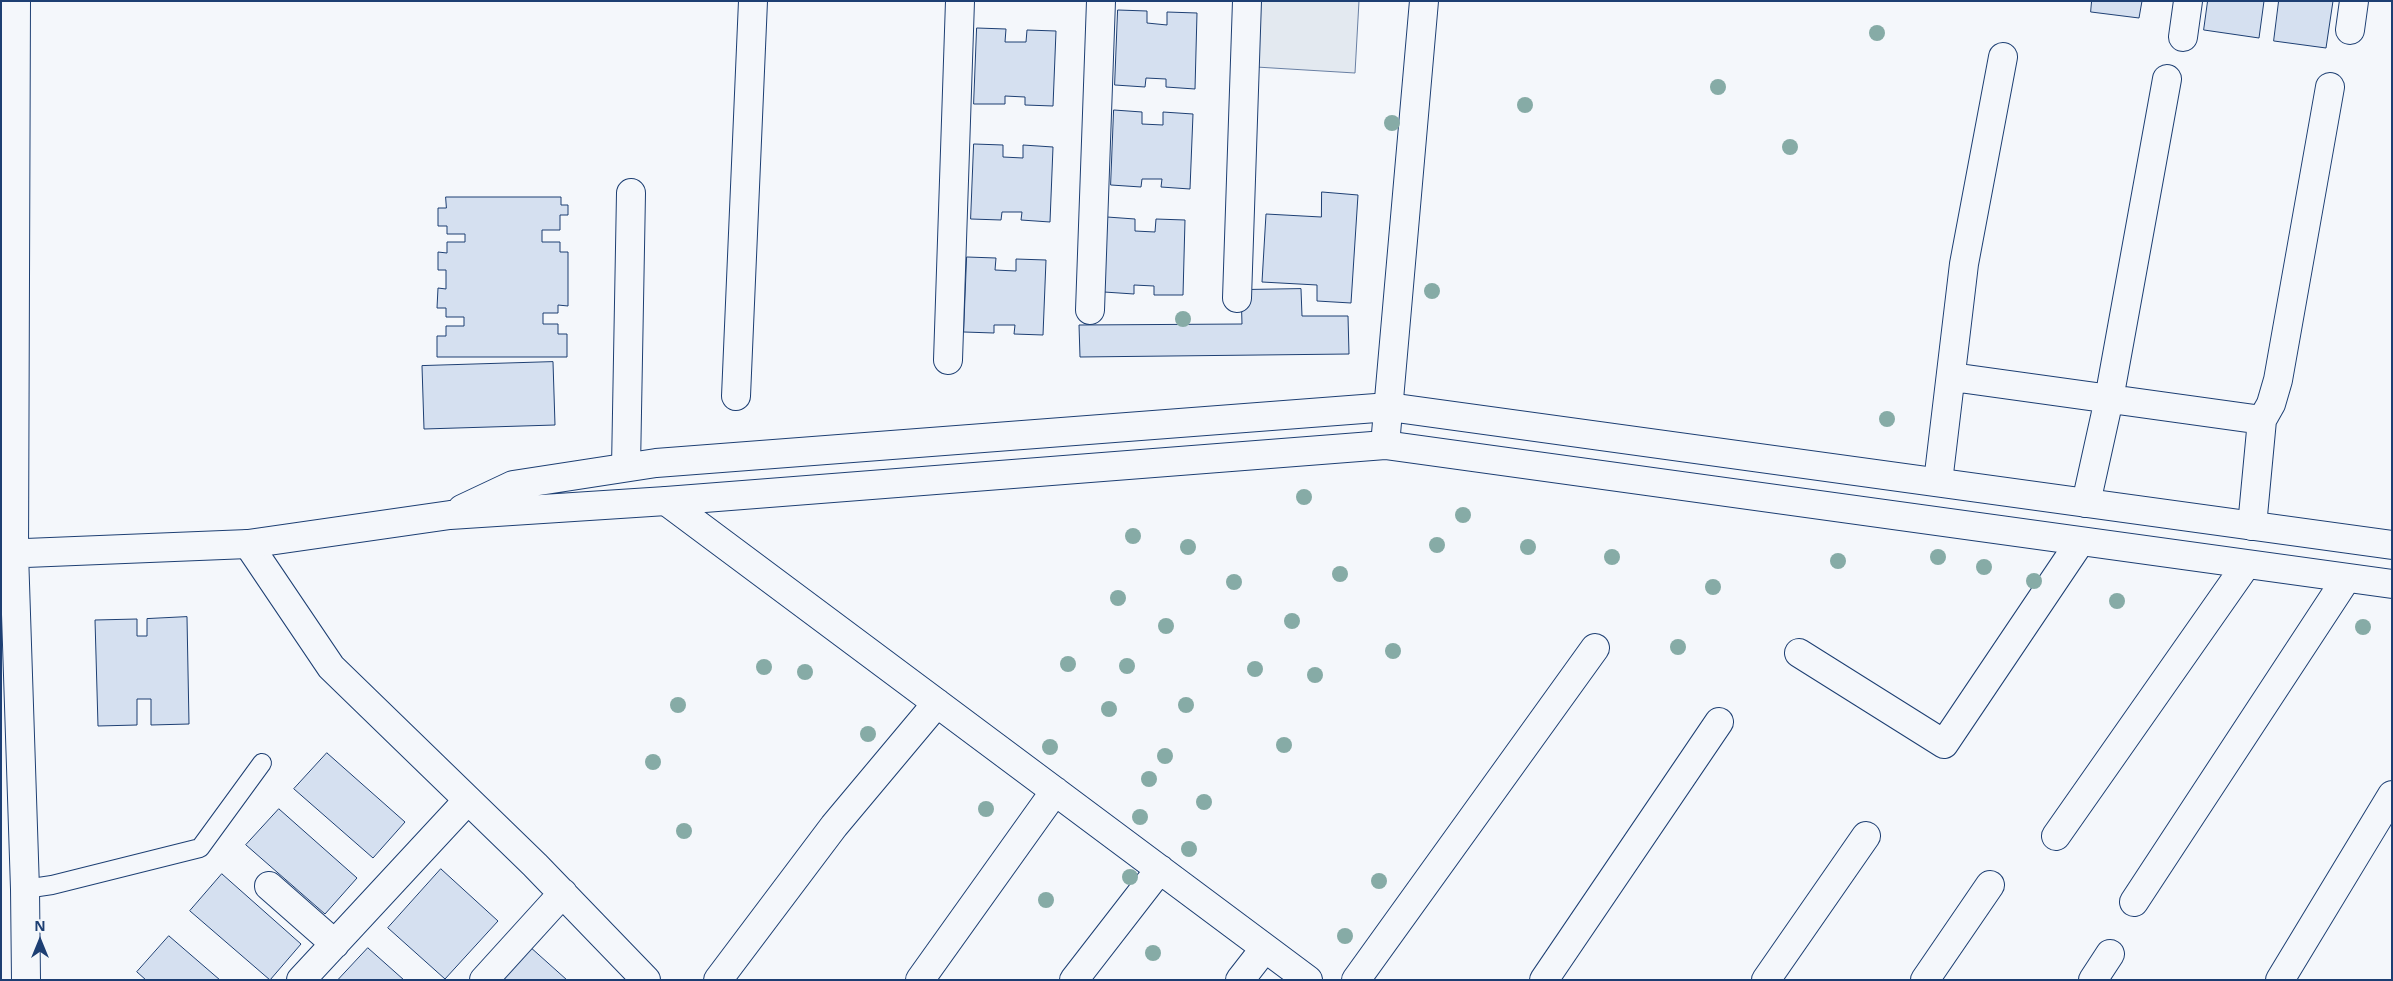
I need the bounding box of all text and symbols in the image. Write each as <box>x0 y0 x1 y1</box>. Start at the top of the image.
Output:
north arrow <box>15 916 65 966</box>
text: N <box>34 916 46 935</box>

